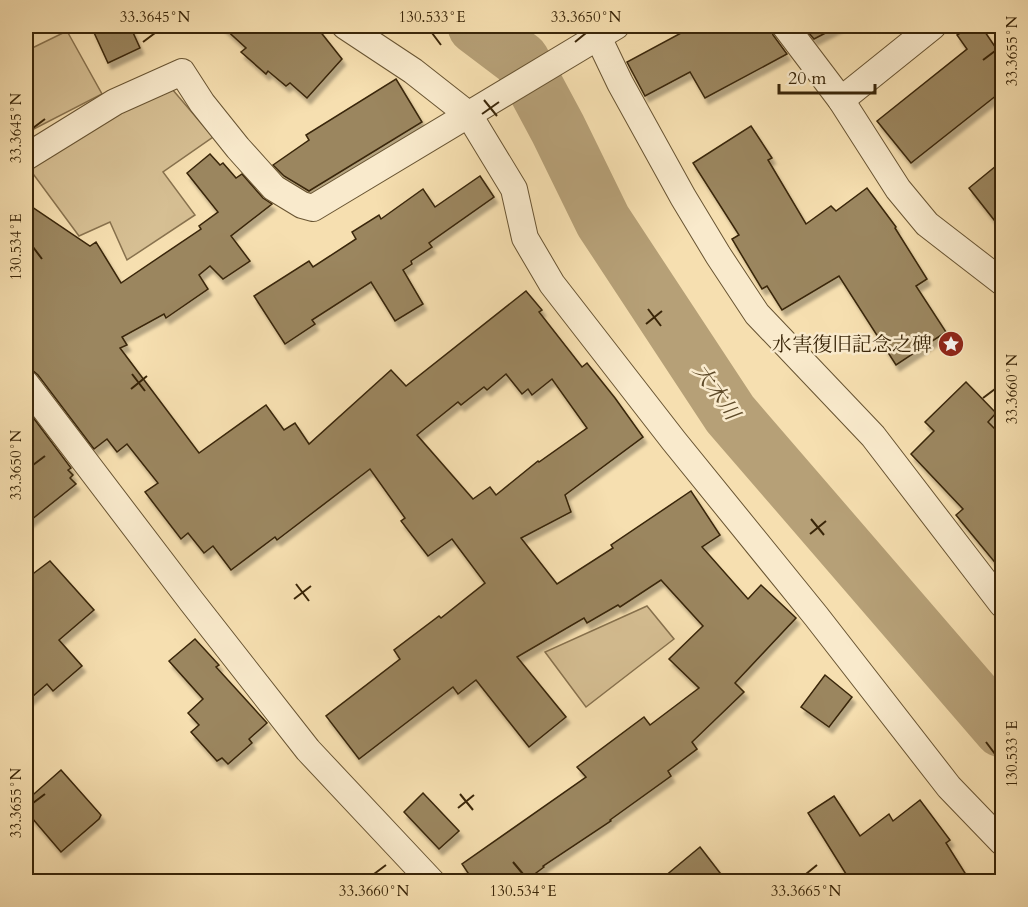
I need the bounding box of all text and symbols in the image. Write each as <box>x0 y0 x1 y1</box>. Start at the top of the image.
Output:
text: 33.3645°N <box>120 7 190 27</box>
text: 130.533°E <box>399 7 465 27</box>
text: 33.3650°N <box>551 7 621 27</box>
text: 33.3655°N <box>1002 16 1022 86</box>
scale bar <box>779 57 875 95</box>
text: 20 m <box>788 66 827 91</box>
text: 33.3645°N <box>6 93 26 163</box>
text: 130.534°E <box>6 214 26 280</box>
place icon: 水害復旧記念之碑 <box>936 329 966 359</box>
place label: 水害復旧記念之碑 <box>772 331 932 358</box>
text: 33.3660°N <box>1002 354 1022 424</box>
water label: 大木川 <box>686 358 747 428</box>
text: 33.3650°N <box>6 430 26 500</box>
text: 130.533°E <box>1002 721 1022 787</box>
text: 33.3655°N <box>6 768 26 838</box>
text: 33.3660°N <box>339 881 409 901</box>
text: 130.534°E <box>490 881 556 901</box>
text: 33.3665°N <box>771 881 841 901</box>

